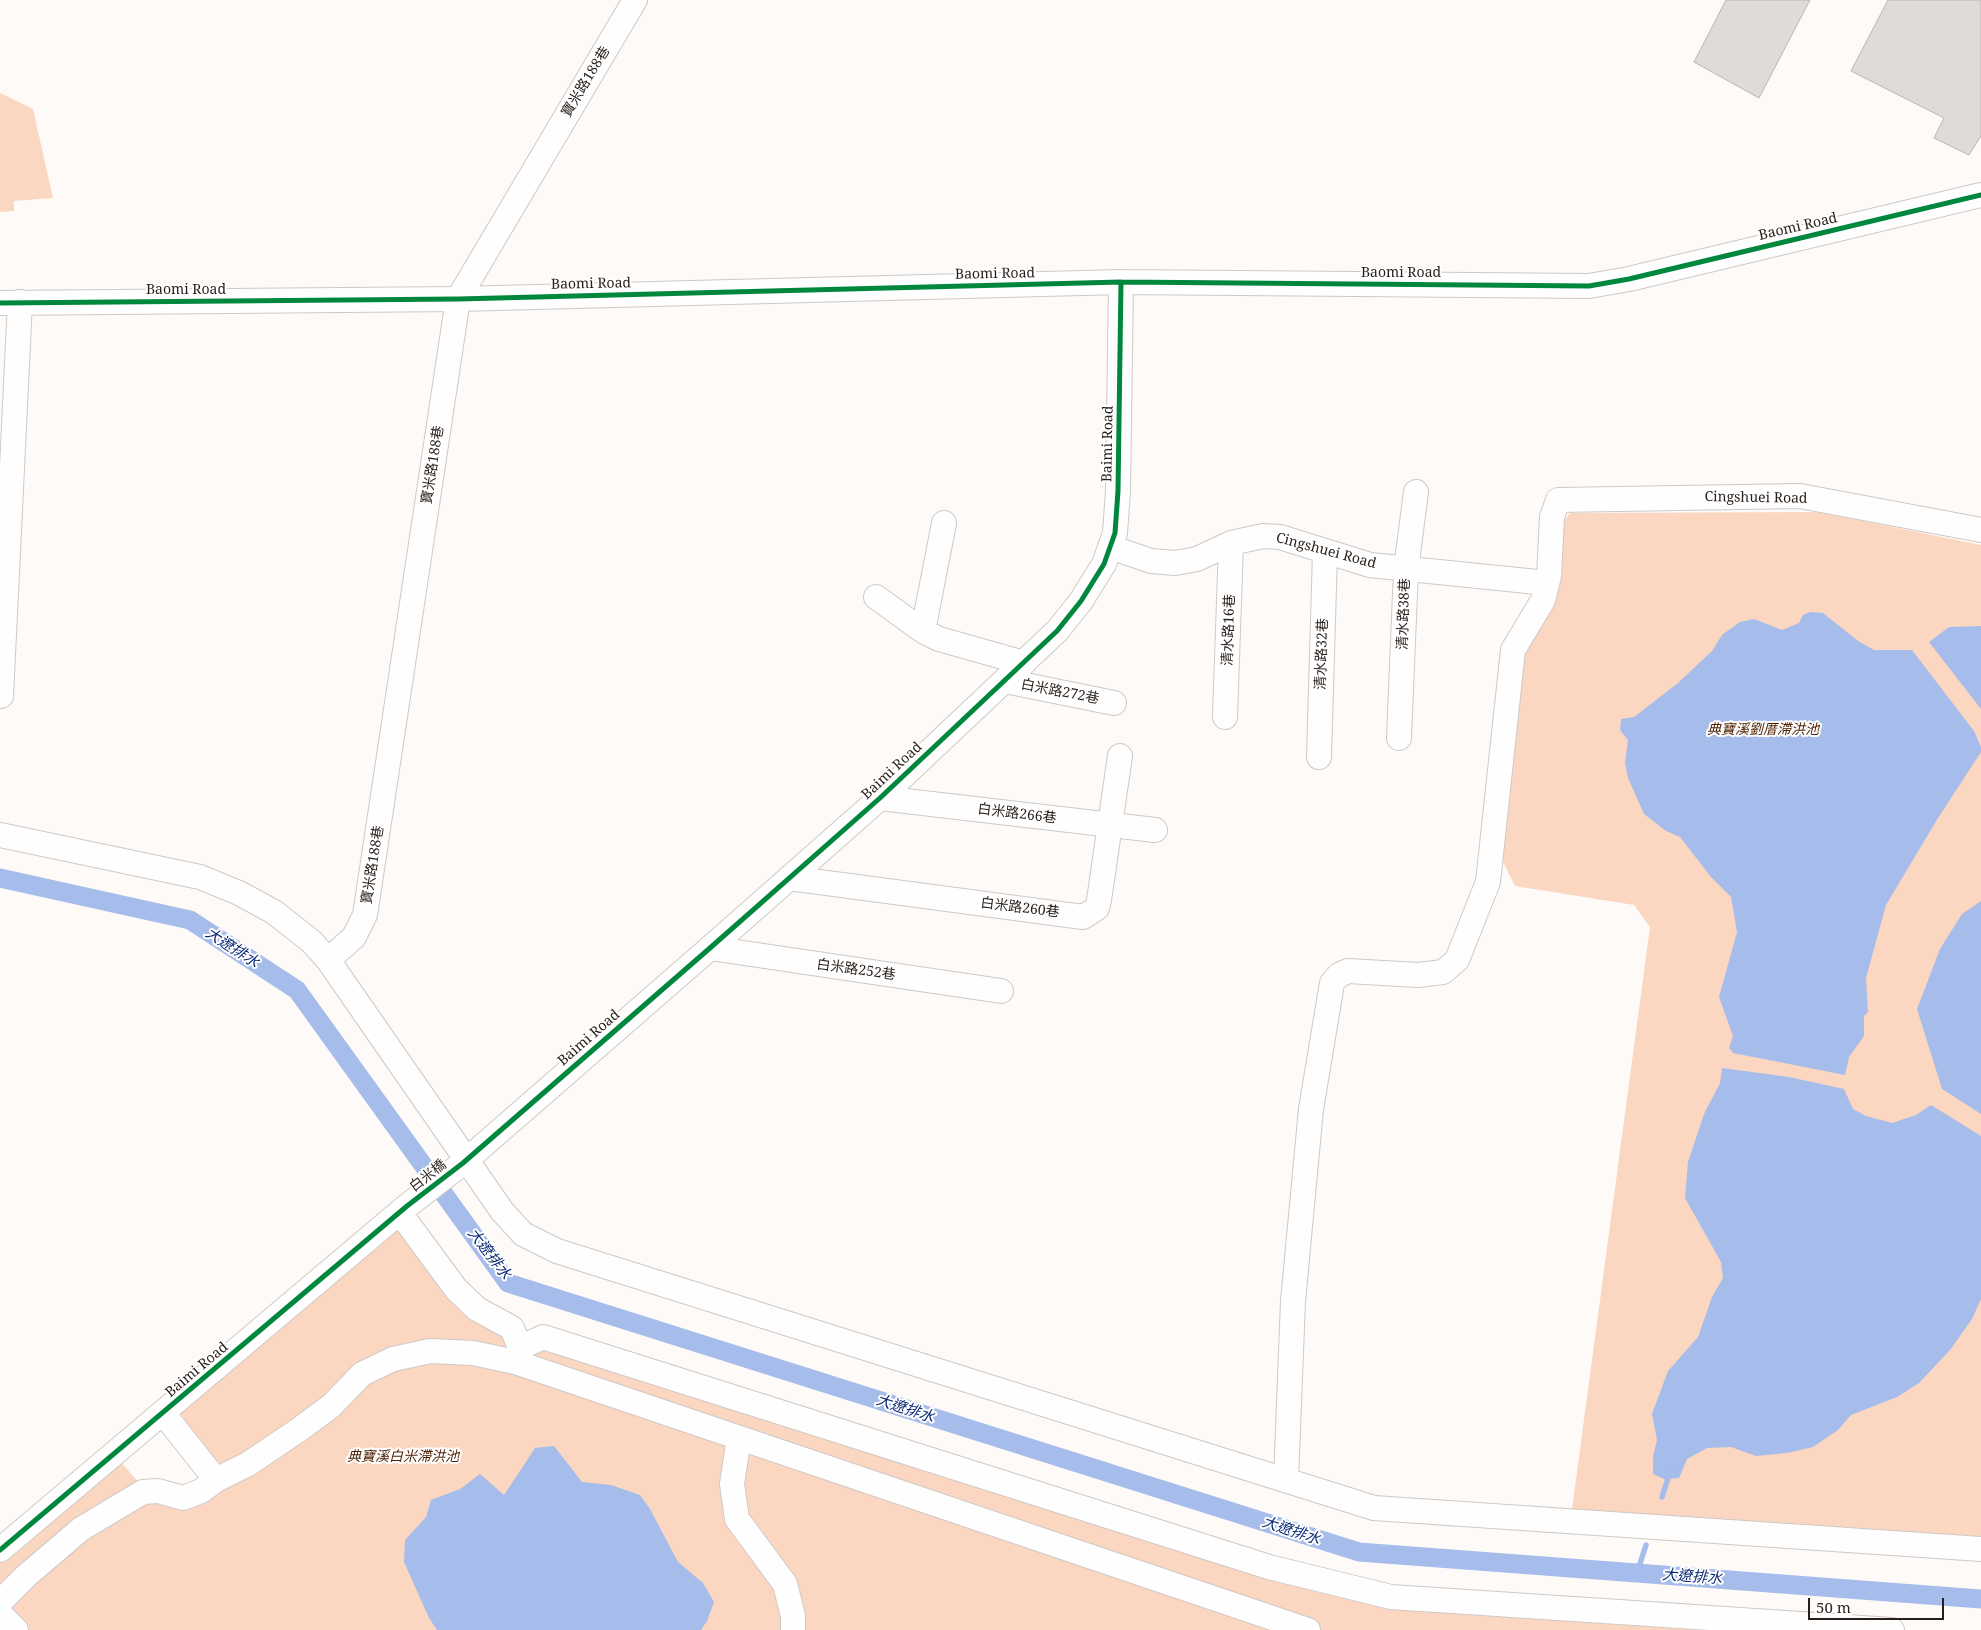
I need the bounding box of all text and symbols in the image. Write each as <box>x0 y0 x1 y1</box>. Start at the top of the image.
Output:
street label: 寶米路188巷 <box>558 44 614 120</box>
street label: Baomi Road <box>1757 210 1839 244</box>
street label: Baomi Road <box>955 265 1035 283</box>
street label: Baomi Road <box>1361 265 1441 281</box>
street label: Baomi Road <box>551 275 631 293</box>
street label: Baomi Road <box>146 282 226 298</box>
street label: Baimi Road <box>1099 406 1117 482</box>
street label: 寶米路188巷 <box>418 424 448 506</box>
street label: Cingshuei Road <box>1704 489 1808 507</box>
street label: Cingshuei Road <box>1274 530 1378 572</box>
street label: 清水路38巷 <box>1394 578 1414 650</box>
street label: 清水路16巷 <box>1219 594 1239 666</box>
street label: 清水路32巷 <box>1312 618 1332 690</box>
street label: 白米路272巷 <box>1019 676 1101 708</box>
park label: 典寶溪劉厝滯洪池 <box>1707 722 1819 738</box>
street label: Baimi Road <box>858 739 926 803</box>
street label: 白米路266巷 <box>977 801 1057 827</box>
street label: 寶米路188巷 <box>358 824 388 906</box>
street label: 白米路260巷 <box>980 895 1060 921</box>
water label: 大遼排水 <box>202 924 262 972</box>
street label: 白米路252巷 <box>815 956 897 984</box>
street label: Baimi Road <box>555 1007 623 1069</box>
street label: 白米橋 <box>406 1156 450 1196</box>
water label: 大遼排水 <box>463 1225 515 1283</box>
street label: Baimi Road <box>162 1339 232 1401</box>
water label: 大遼排水 <box>874 1391 936 1427</box>
park label: 典寶溪白米滯洪池 <box>347 1449 459 1465</box>
water label: 大遼排水 <box>1260 1513 1322 1549</box>
water label: 大遼排水 <box>1661 1566 1723 1588</box>
scale bar <box>1811 1588 1947 1620</box>
text: 50 m <box>1816 1597 1851 1617</box>

